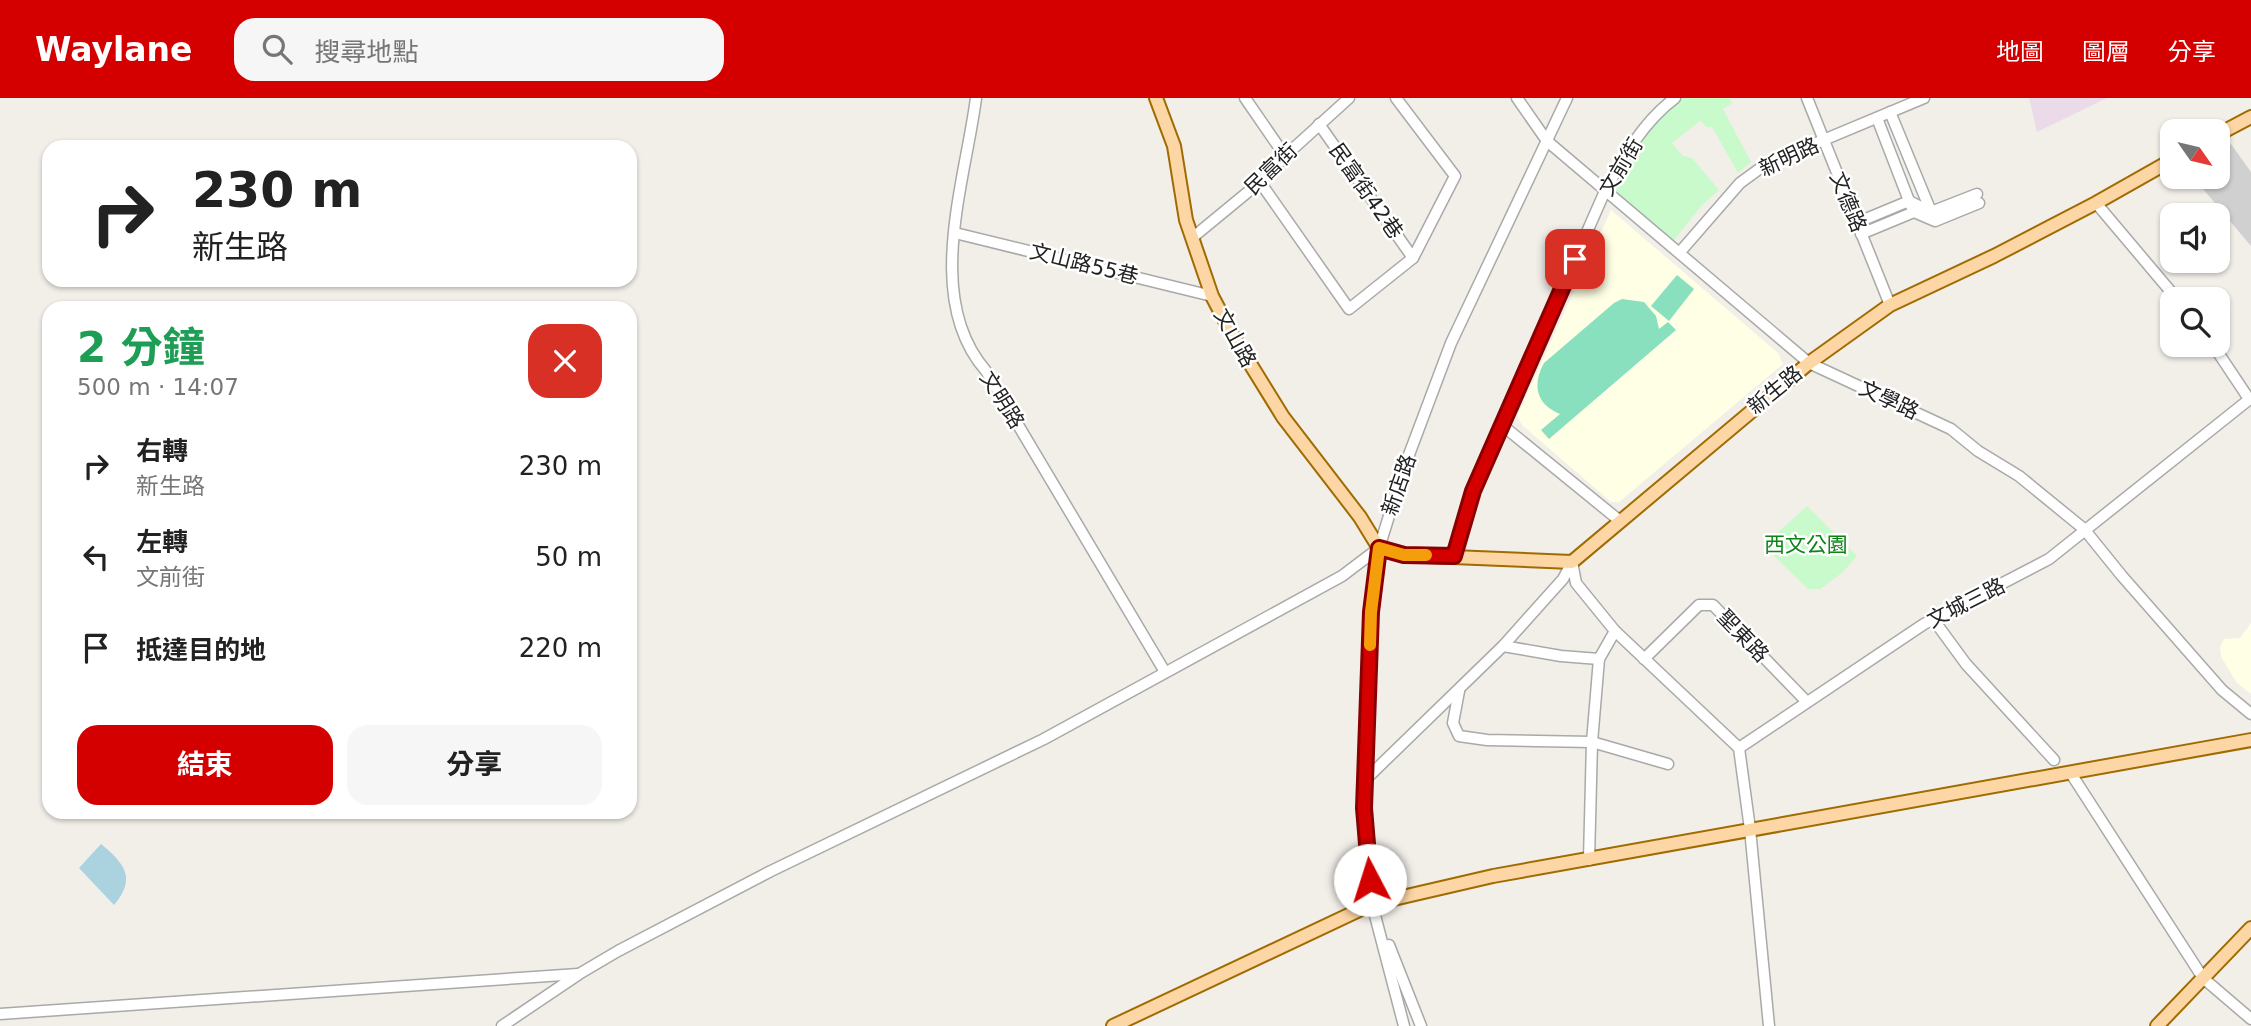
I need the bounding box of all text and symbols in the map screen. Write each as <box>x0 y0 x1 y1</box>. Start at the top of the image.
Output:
search box <box>234 18 724 81</box>
text: Waylane <box>35 30 192 69</box>
icon: search <box>258 30 296 68</box>
text: 搜尋地點 <box>314 37 418 67</box>
text: 地圖 <box>1996 38 2044 66</box>
text: 圖層 <box>2082 38 2130 66</box>
text: 分享 <box>2168 38 2216 66</box>
north arrow <box>2160 119 2230 189</box>
map controls <box>2160 119 2230 357</box>
street label: 新明路 <box>1755 133 1823 181</box>
street label: 文前街 <box>1594 134 1648 200</box>
street label: 民富街 <box>1240 138 1302 200</box>
street label: 民富街42巷 <box>1324 139 1408 243</box>
text: 230 m <box>192 162 362 219</box>
icon: right <box>77 168 168 259</box>
street label: 文德路 <box>1825 168 1871 236</box>
button: sound <box>2160 203 2230 273</box>
text: 新生路 <box>192 228 288 266</box>
pin <box>1545 229 1605 289</box>
street label: 文山路55巷 <box>1027 239 1141 289</box>
icon: arrive <box>1556 240 1594 278</box>
button: search <box>2160 287 2230 357</box>
street label: 文山路 <box>1209 305 1261 371</box>
text: 2 分鐘 <box>77 323 205 372</box>
button: close <box>528 324 602 398</box>
street label: 新生路 <box>1743 361 1807 419</box>
street label: 文明路 <box>975 367 1029 433</box>
text: 500 m · 14:07 <box>77 374 239 400</box>
street label: 文學路 <box>1855 376 1923 424</box>
text: 右轉 <box>136 436 188 466</box>
icon: right <box>77 447 115 485</box>
text: 230 m <box>519 451 602 481</box>
street label: 新店路 <box>1377 451 1421 519</box>
text: 新生路 <box>136 473 205 499</box>
text: 左轉 <box>136 527 188 557</box>
park label: 西文公園 <box>1764 533 1848 557</box>
icon: left <box>77 538 115 576</box>
text: 50 m <box>535 542 602 572</box>
text: 文前街 <box>136 564 205 590</box>
street label: 文城三路 <box>1923 573 2009 633</box>
street label: 聖東路 <box>1712 605 1774 667</box>
icon: arrive <box>77 629 115 667</box>
text: 220 m <box>519 633 602 663</box>
text: 抵達目的地 <box>136 635 266 665</box>
button: 結束 <box>77 725 333 805</box>
button: 分享 <box>347 725 602 805</box>
position arrow <box>1333 843 1407 917</box>

